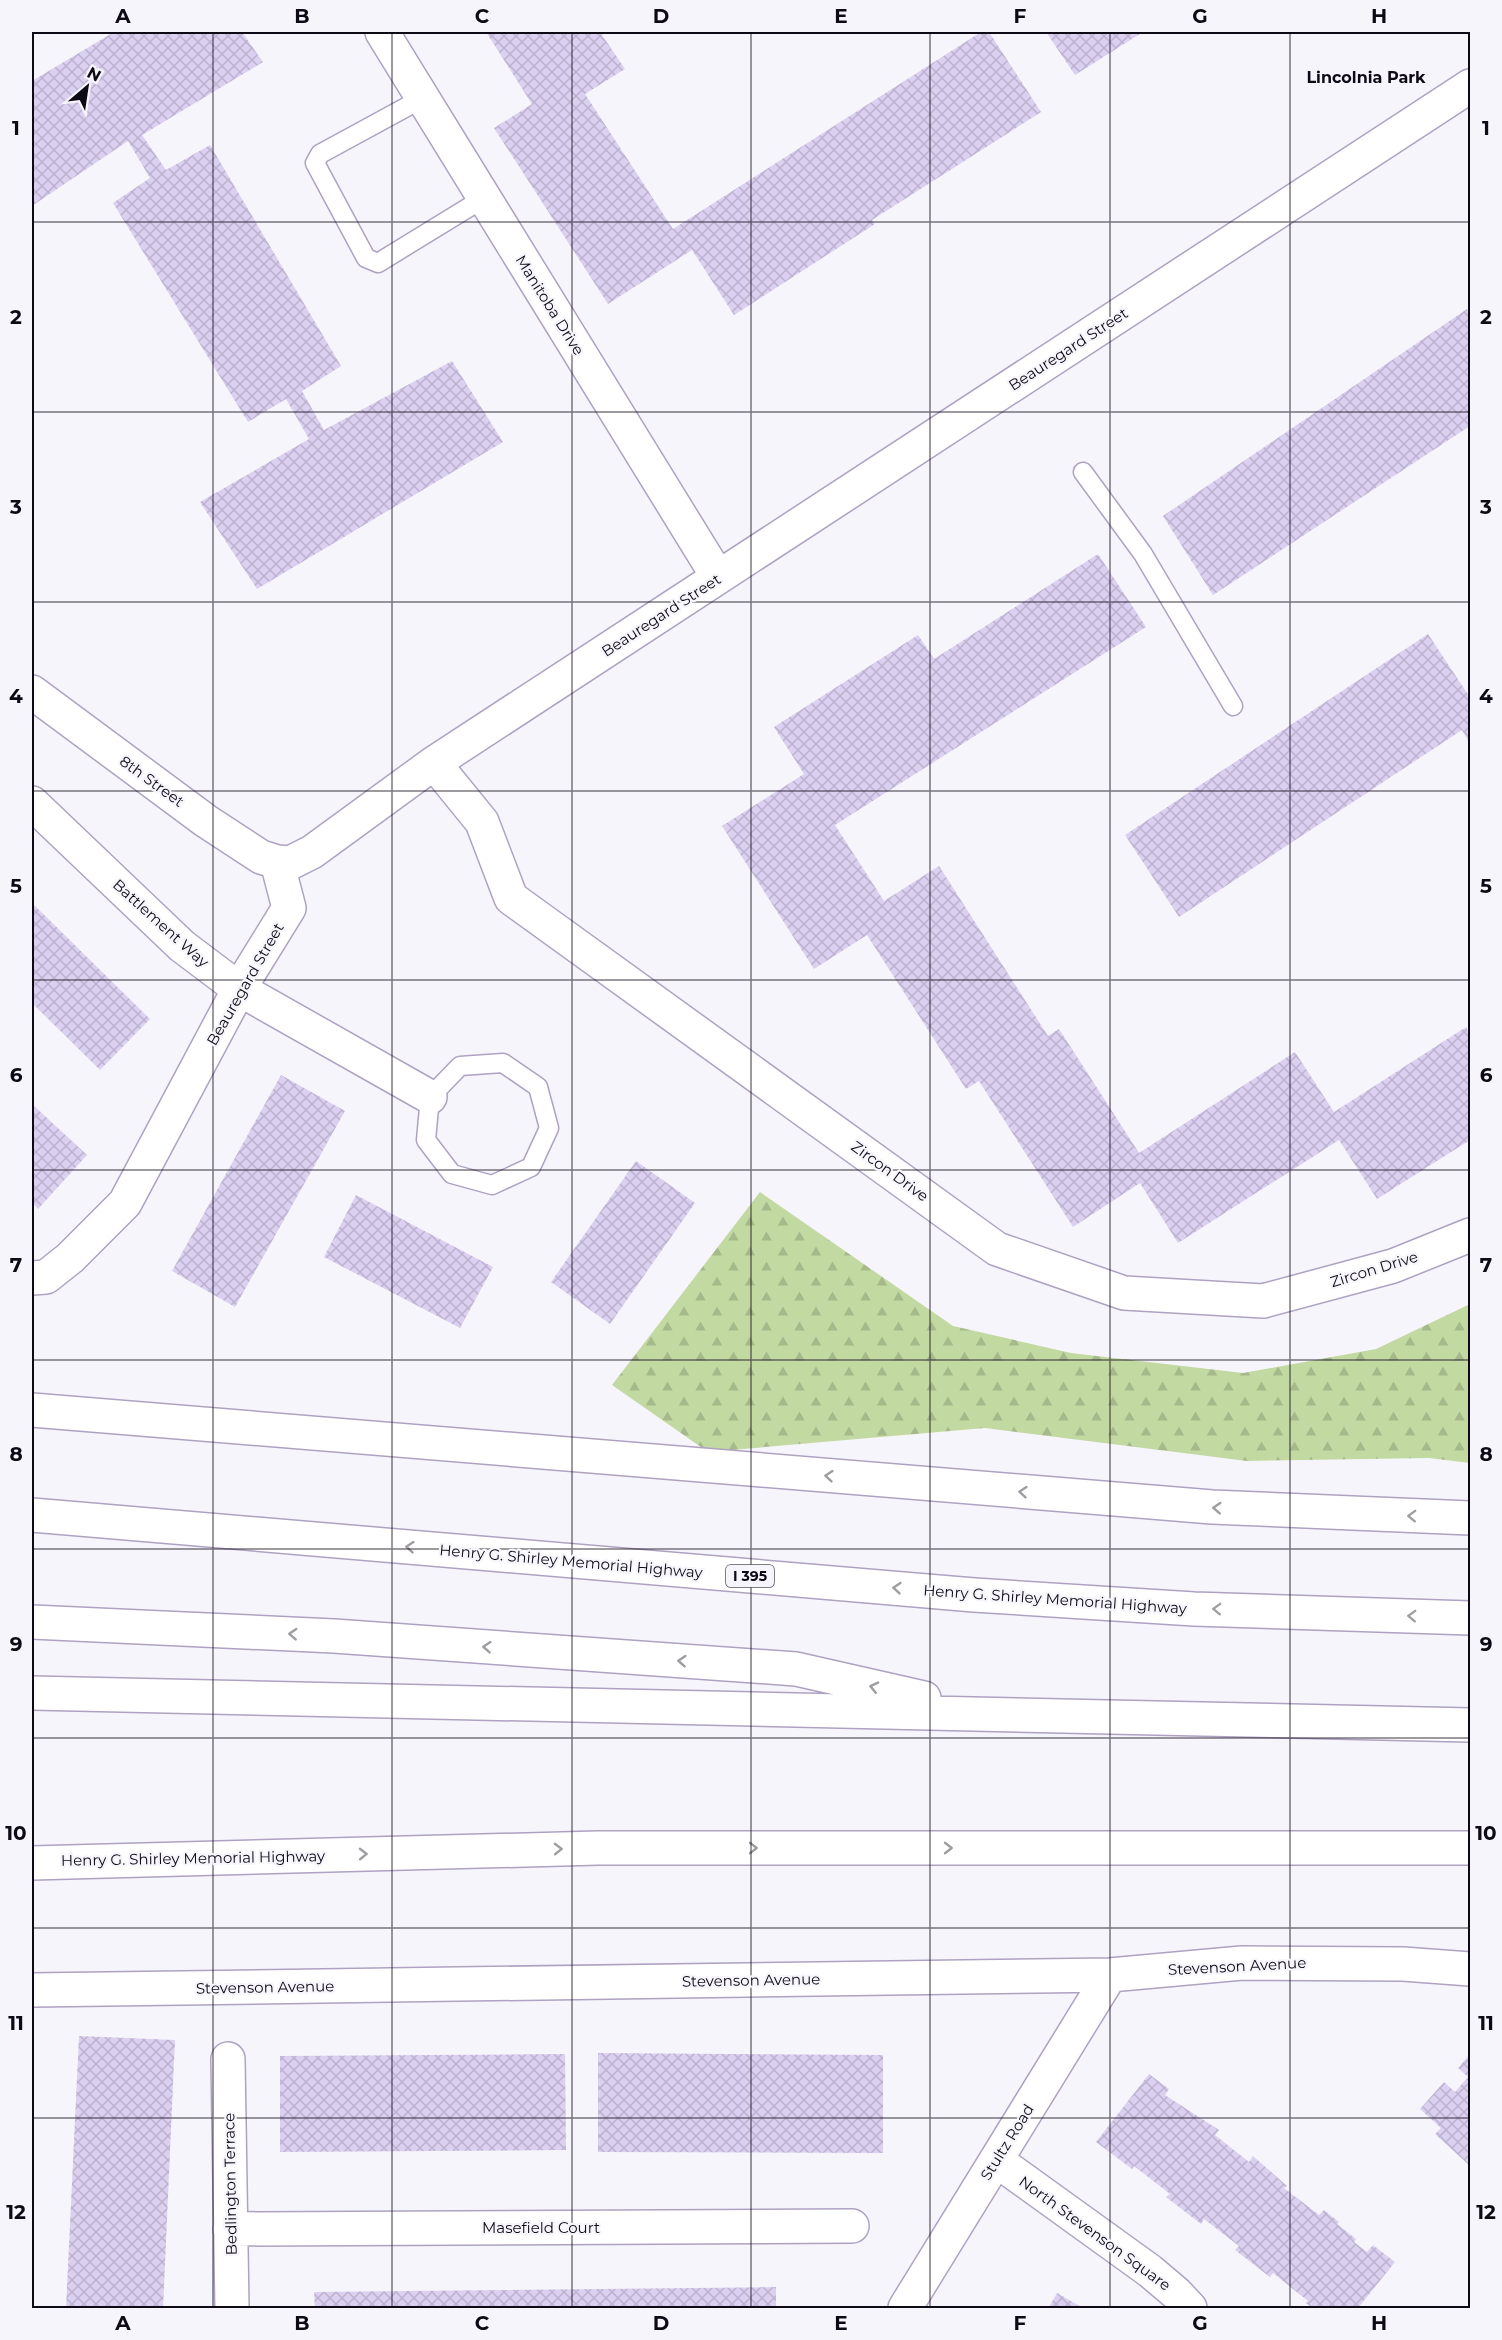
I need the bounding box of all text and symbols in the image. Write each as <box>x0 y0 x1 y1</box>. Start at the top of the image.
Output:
text: A <box>114 4 131 28</box>
text: B <box>294 4 310 28</box>
text: C <box>475 4 490 28</box>
text: D <box>653 4 669 28</box>
text: E <box>834 4 848 28</box>
text: F <box>1014 4 1027 28</box>
text: G <box>1192 4 1208 28</box>
text: H <box>1371 4 1387 28</box>
north arrow <box>57 57 117 117</box>
text: N <box>84 63 104 86</box>
district label: Lincolnia Park <box>1306 68 1426 87</box>
text: 1 <box>12 116 20 140</box>
text: 1 <box>1482 116 1490 140</box>
street label: Manitoba Drive <box>512 251 588 359</box>
street label: Beauregard Street <box>1005 303 1131 395</box>
text: 2 <box>10 305 22 329</box>
text: 2 <box>1480 305 1492 329</box>
text: 3 <box>9 495 22 519</box>
text: 3 <box>1479 495 1492 519</box>
street label: Beauregard Street <box>598 569 724 661</box>
text: 4 <box>9 684 23 708</box>
text: 4 <box>1479 684 1493 708</box>
street label: 8th Street <box>116 751 188 811</box>
text: 5 <box>10 874 22 898</box>
text: 5 <box>1480 874 1492 898</box>
street label: Battlement Way <box>109 875 214 972</box>
street label: Beauregard Street <box>202 919 288 1049</box>
text: 6 <box>10 1063 23 1087</box>
text: 6 <box>1480 1063 1493 1087</box>
street label: Zircon Drive <box>848 1137 932 1205</box>
street label: Zircon Drive <box>1328 1247 1420 1291</box>
text: 7 <box>10 1253 22 1277</box>
text: 7 <box>1480 1253 1492 1277</box>
text: 8 <box>9 1442 23 1466</box>
text: 8 <box>1479 1442 1493 1466</box>
one-way arrow <box>824 1470 833 1483</box>
one-way arrow <box>1018 1486 1027 1499</box>
one-way arrow <box>1213 1501 1222 1514</box>
one-way arrow <box>1408 1509 1417 1522</box>
street label: Henry G. Shirley Memorial Highway <box>439 1540 704 1582</box>
one-way arrow <box>405 1541 414 1554</box>
road number: I 395 <box>726 1565 774 1587</box>
street label: Henry G. Shirley Memorial Highway <box>923 1580 1188 1618</box>
one-way arrow <box>892 1582 901 1595</box>
one-way arrow <box>1213 1603 1222 1616</box>
one-way arrow <box>1408 1610 1417 1622</box>
one-way arrow <box>288 1628 297 1641</box>
text: 9 <box>10 1632 22 1656</box>
text: 9 <box>1480 1632 1492 1656</box>
one-way arrow <box>483 1641 492 1654</box>
one-way arrow <box>677 1654 686 1667</box>
one-way arrow <box>870 1681 880 1694</box>
text: 10 <box>5 1821 27 1845</box>
text: 10 <box>1475 1821 1497 1845</box>
one-way arrow <box>748 1842 757 1854</box>
one-way arrow <box>943 1842 952 1854</box>
one-way arrow <box>553 1843 562 1855</box>
street label: Henry G. Shirley Memorial Highway <box>61 1846 326 1870</box>
one-way arrow <box>358 1848 367 1860</box>
street label: Stevenson Avenue <box>1167 1953 1307 1979</box>
street label: Stevenson Avenue <box>682 1969 820 1991</box>
street label: Stevenson Avenue <box>196 1976 334 1998</box>
text: 11 <box>8 2011 24 2035</box>
text: 11 <box>1478 2011 1494 2035</box>
street label: Stultz Road <box>976 2100 1038 2184</box>
street label: Bedlington Terrace <box>219 2113 241 2255</box>
street label: North Stevenson Square <box>1015 2172 1175 2294</box>
text: 12 <box>6 2200 26 2224</box>
text: 12 <box>1476 2200 1496 2224</box>
street label: Masefield Court <box>482 2218 600 2237</box>
text: A <box>114 2311 131 2335</box>
text: B <box>294 2311 310 2335</box>
text: C <box>475 2311 490 2335</box>
text: D <box>653 2311 669 2335</box>
text: E <box>834 2311 848 2335</box>
text: F <box>1014 2311 1027 2335</box>
text: G <box>1192 2311 1208 2335</box>
text: H <box>1371 2311 1387 2335</box>

